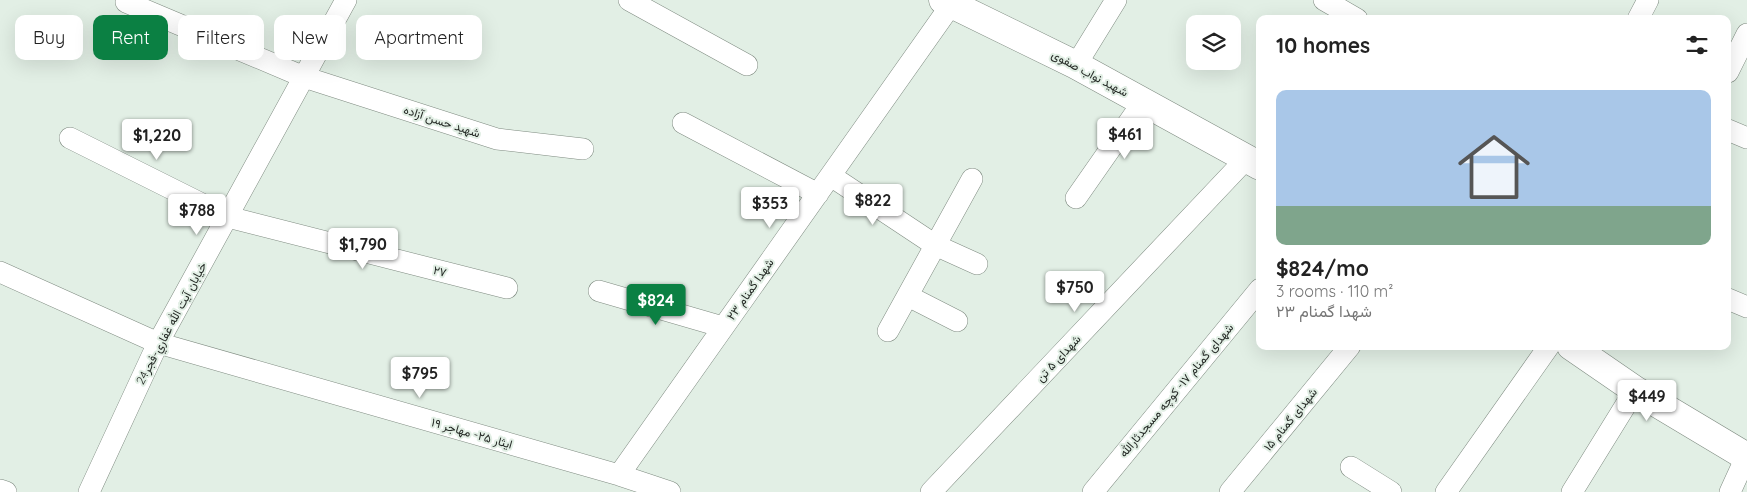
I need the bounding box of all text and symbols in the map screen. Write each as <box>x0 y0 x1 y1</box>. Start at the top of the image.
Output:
chip: Buy <box>15 15 83 60</box>
chip: Rent <box>93 15 168 60</box>
chip: Filters <box>178 15 264 60</box>
chip: New <box>274 15 346 60</box>
chip: Apartment <box>356 15 482 60</box>
map controls <box>1186 15 1241 70</box>
button: layers <box>1186 15 1241 70</box>
icon: filters <box>1683 31 1711 59</box>
text: 10 homes <box>1276 32 1370 58</box>
street label: شهید نواب صفوی <box>1049 47 1131 100</box>
street label: شهید حسن آزاده <box>401 102 482 141</box>
pin: $461 <box>1095 118 1155 160</box>
pin: $1,220 <box>116 119 198 161</box>
icon: home <box>1449 122 1539 212</box>
text: $461 <box>1108 124 1142 144</box>
text: $1,220 <box>133 125 181 145</box>
pin: $822 <box>843 184 903 226</box>
pin: $353 <box>740 186 800 229</box>
text: $822 <box>855 190 891 210</box>
text: $353 <box>752 193 788 213</box>
pin: $788 <box>167 194 227 236</box>
text: $788 <box>179 200 215 220</box>
pin: $1,790 <box>322 228 404 270</box>
text: $1,790 <box>339 234 387 254</box>
street label: شهدا گمنام ۲۳ <box>723 255 778 323</box>
text: $824/mo <box>1276 255 1369 281</box>
street label: خيابان آيت الله غفاري-فجر24 <box>132 259 212 388</box>
street label: ۲۷ <box>432 262 448 280</box>
pin: $750 <box>1045 270 1105 313</box>
text: $750 <box>1056 277 1094 297</box>
text: 3 rooms · 110 m² <box>1276 281 1393 301</box>
pin: $824 <box>626 284 686 326</box>
text: $824 <box>638 290 674 310</box>
text: شهدا گمنام ۲۳ <box>1276 301 1372 321</box>
street label: شهدای گمنام ۱۷- كوچه مسجدثارالله <box>1116 320 1237 461</box>
street label: شهدای ۵ تن <box>1032 331 1084 385</box>
pin: $795 <box>390 356 450 399</box>
text: $795 <box>402 363 438 383</box>
pin: $449 <box>1617 380 1677 422</box>
street label: شهدای گمنام ۱۵ <box>1260 384 1321 454</box>
text: $449 <box>1628 386 1666 406</box>
street label: ایثار ۲۵- مهاجر ۱۹ <box>429 414 514 453</box>

